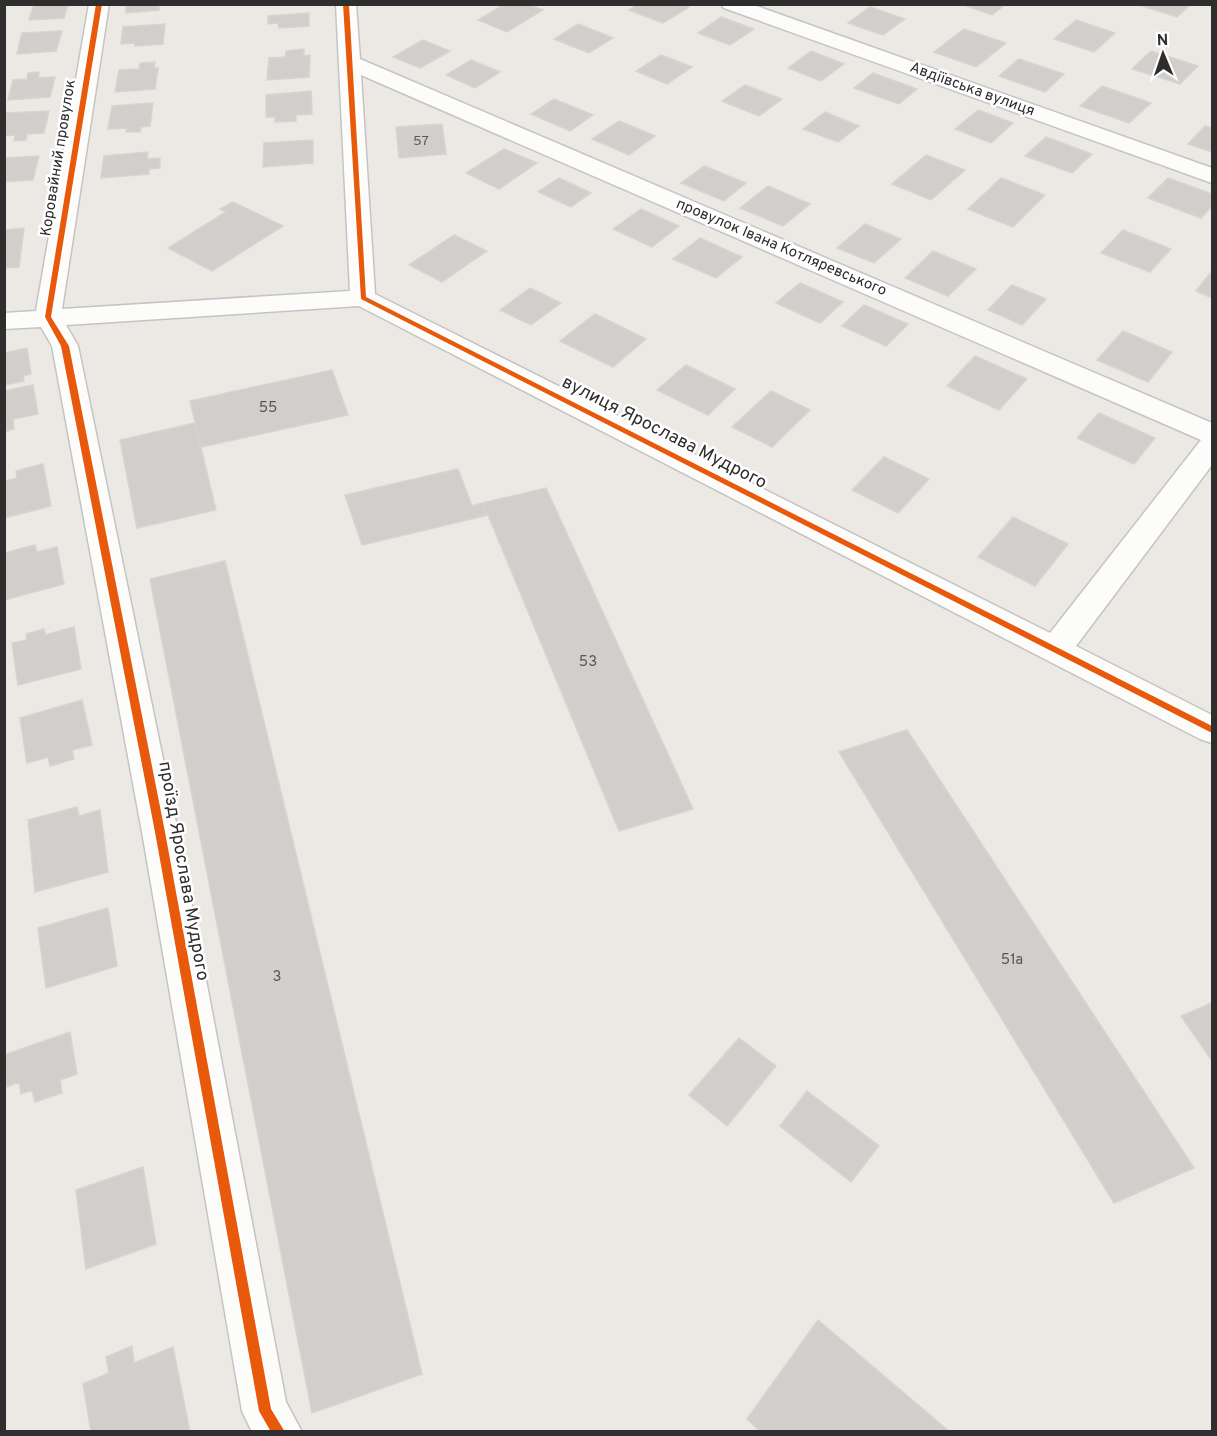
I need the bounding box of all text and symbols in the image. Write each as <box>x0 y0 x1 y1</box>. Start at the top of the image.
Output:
north arrow <box>1133 24 1193 84</box>
text: N <box>1156 31 1169 51</box>
street label: Авдіївська вулиця <box>907 59 1037 121</box>
street label: Коровайний провулок <box>37 78 81 238</box>
house number: 57 <box>413 133 429 150</box>
street label: провулок Івана Котляревського <box>673 195 889 301</box>
street label: вулиця Ярослава Мудрого <box>558 371 770 495</box>
house number: 55 <box>259 399 277 418</box>
house number: 53 <box>579 653 597 672</box>
street label: проїзд Ярослава Мудрого <box>152 760 214 982</box>
house number: 51а <box>1001 951 1023 970</box>
house number: 3 <box>272 968 282 987</box>

